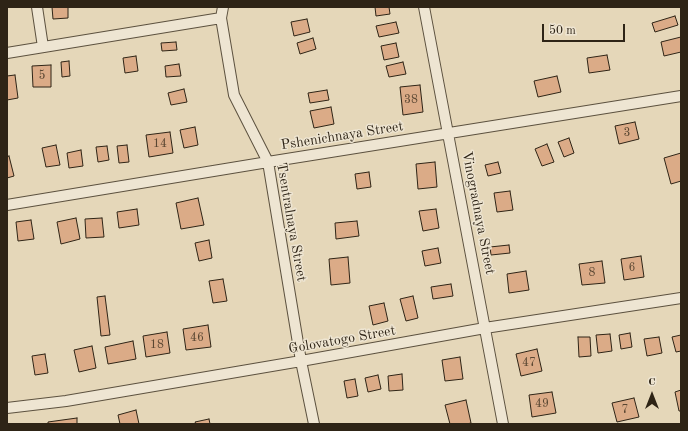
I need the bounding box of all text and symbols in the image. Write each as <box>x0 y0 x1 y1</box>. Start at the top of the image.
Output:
scale bar <box>544 16 627 42</box>
text: 50 m <box>549 25 576 37</box>
house number: 5 <box>39 69 45 83</box>
house number: 38 <box>404 93 418 107</box>
street label: Pshenichnaya Street <box>280 118 404 154</box>
house number: 3 <box>624 126 630 140</box>
house number: 14 <box>153 137 167 151</box>
street label: Vinogradnaya Street <box>458 150 498 276</box>
street label: Tsentralnaya Street <box>272 161 310 283</box>
house number: 6 <box>629 261 635 275</box>
house number: 8 <box>589 266 595 280</box>
street label: Golovatogo Street <box>287 322 397 358</box>
house number: 46 <box>190 331 204 345</box>
house number: 18 <box>150 338 164 352</box>
house number: 47 <box>522 356 536 370</box>
north arrow <box>632 375 672 415</box>
text: С <box>648 377 656 388</box>
house number: 49 <box>535 397 549 411</box>
house number: 7 <box>622 403 628 417</box>

